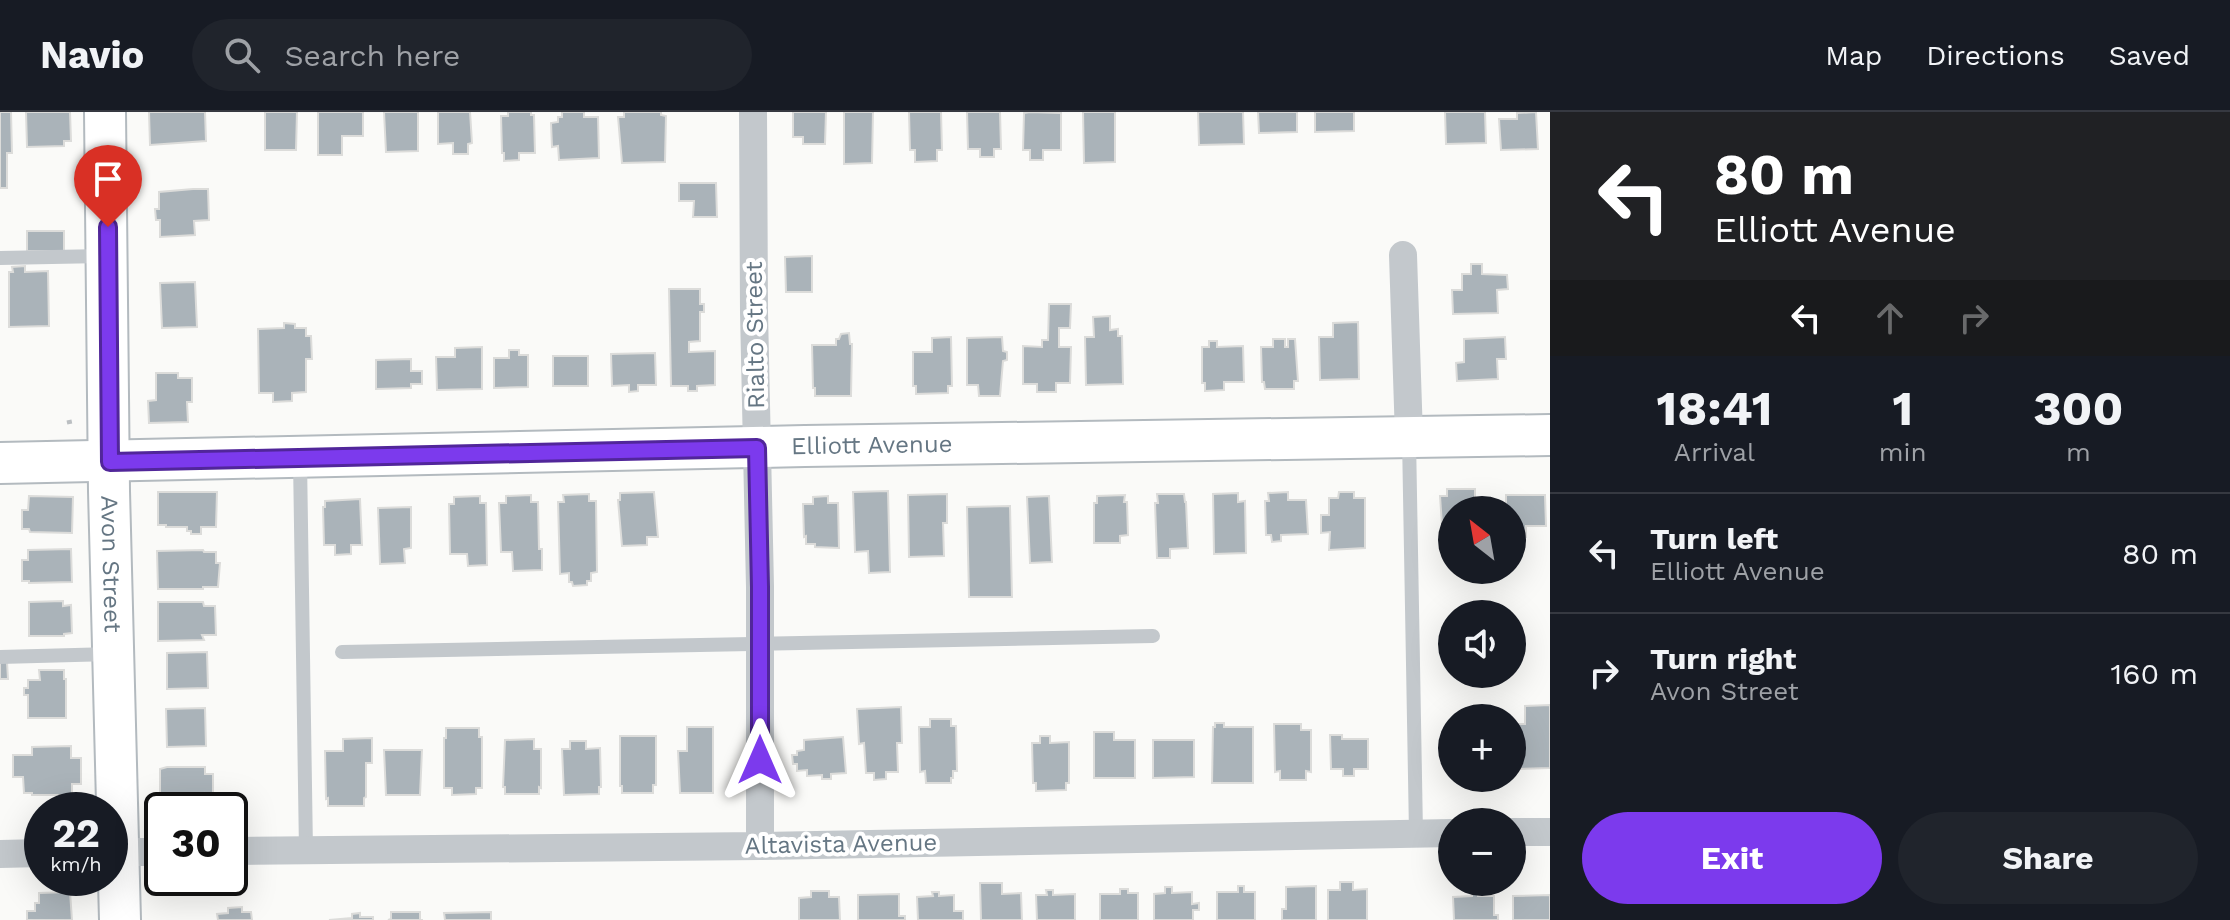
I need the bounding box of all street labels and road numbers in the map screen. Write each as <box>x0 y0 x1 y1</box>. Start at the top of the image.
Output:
street label: Rialto Street <box>740 261 770 409</box>
street label: Elliott Avenue <box>791 430 953 460</box>
street label: Avon Street <box>95 495 127 633</box>
street label: Altavista Avenue <box>744 828 938 860</box>

